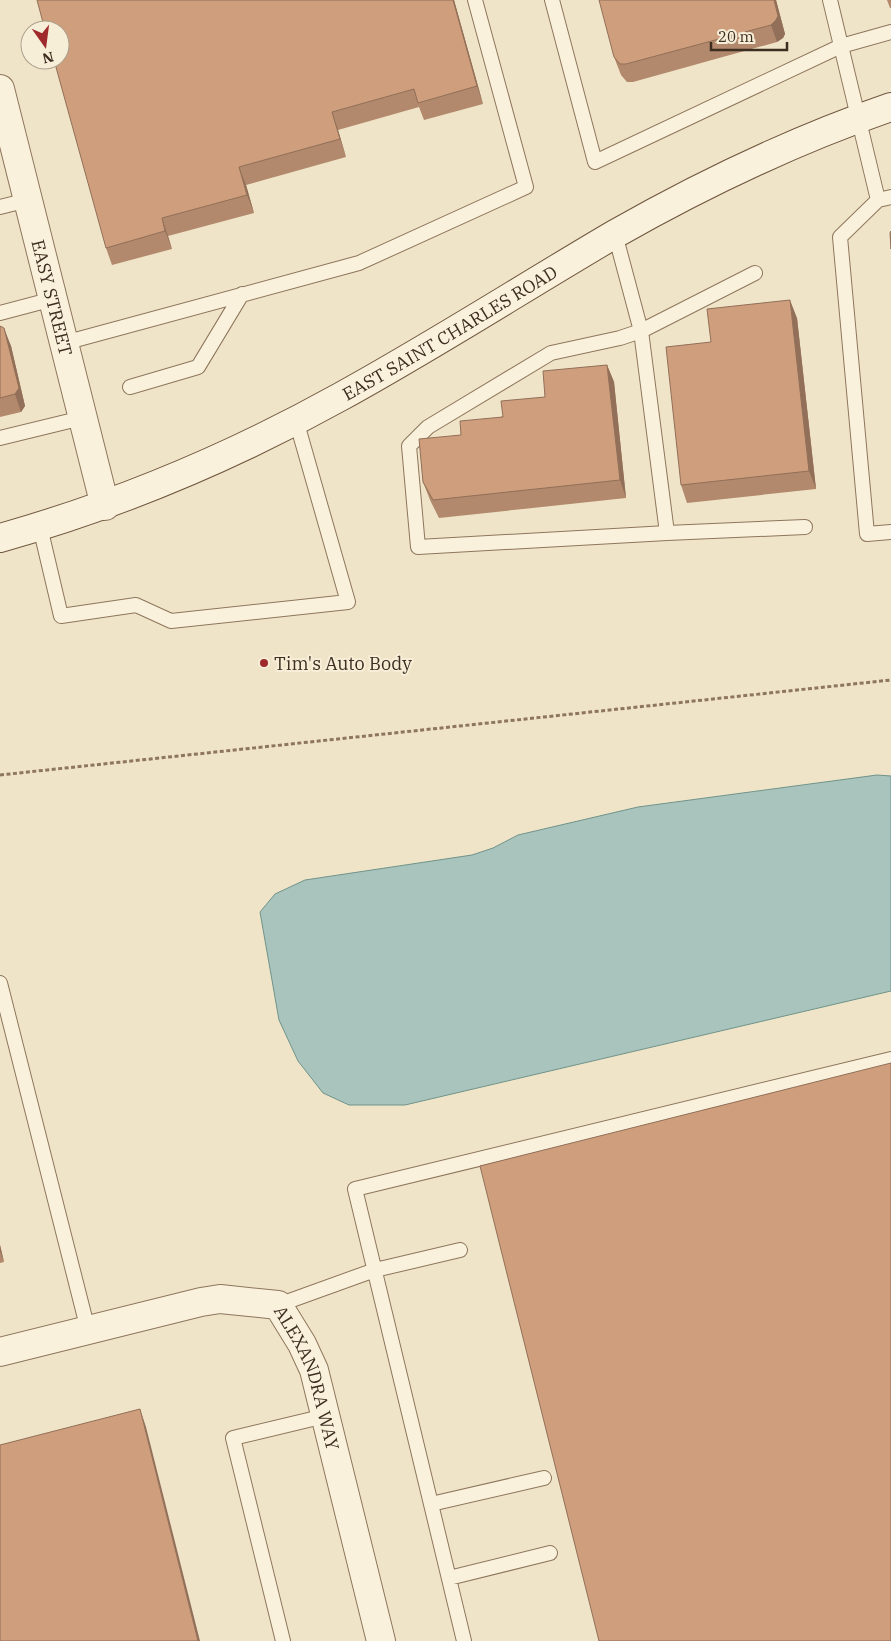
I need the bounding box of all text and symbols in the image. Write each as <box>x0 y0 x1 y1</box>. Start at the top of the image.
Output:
north arrow <box>20 20 70 70</box>
scale bar <box>711 20 787 52</box>
text: 20 m <box>718 27 754 46</box>
text: N <box>41 48 56 68</box>
street label: EASY STREET <box>27 237 78 358</box>
street label: EAST SAINT CHARLES ROAD <box>338 260 561 405</box>
place label: Tim's Auto Body <box>274 652 412 675</box>
marker: Tim's Auto Body <box>258 657 270 669</box>
street label: ALEXANDRA WAY <box>269 1301 345 1453</box>

